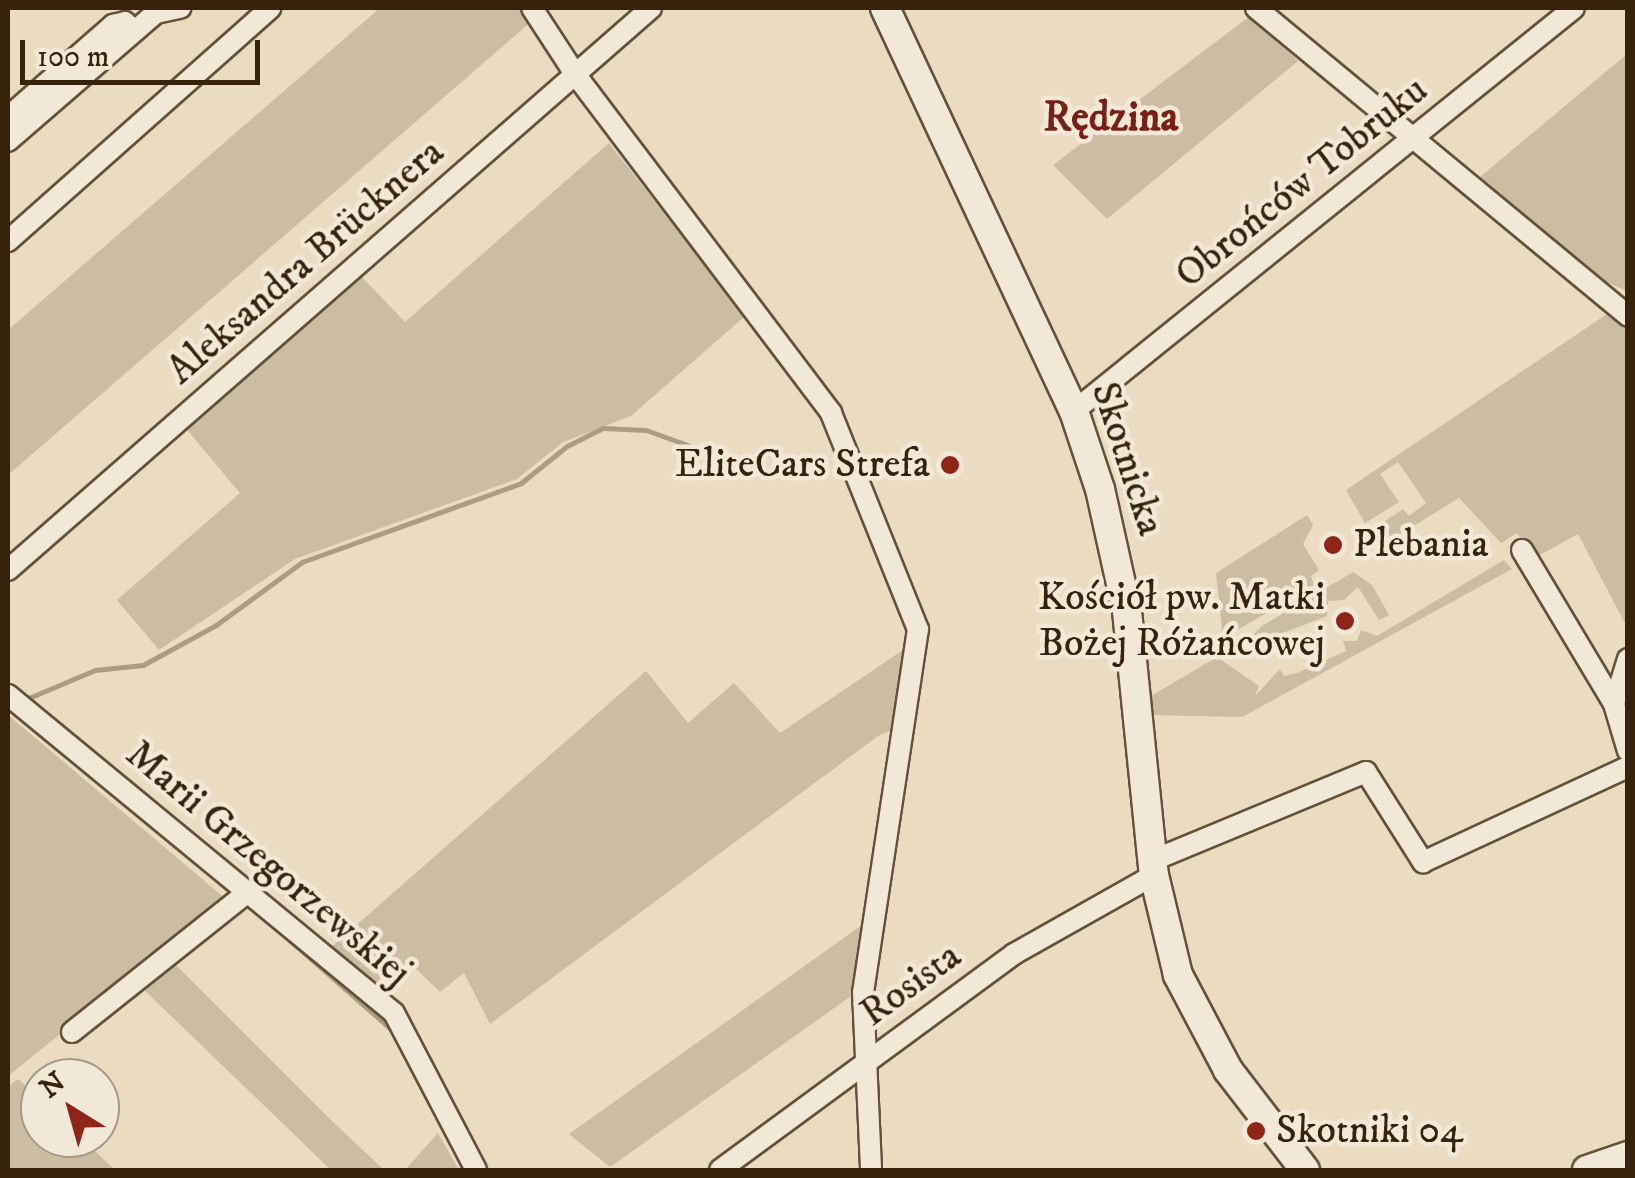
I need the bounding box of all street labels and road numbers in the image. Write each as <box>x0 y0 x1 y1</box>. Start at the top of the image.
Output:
street label: Obrońców Tobruku <box>1166 67 1438 299</box>
street label: Aleksandra Brücknera <box>158 129 454 395</box>
street label: Skotnicka <box>1080 376 1174 542</box>
street label: Marii Grzegorzewskiej <box>116 731 420 997</box>
street label: Rosista <box>851 932 971 1038</box>

